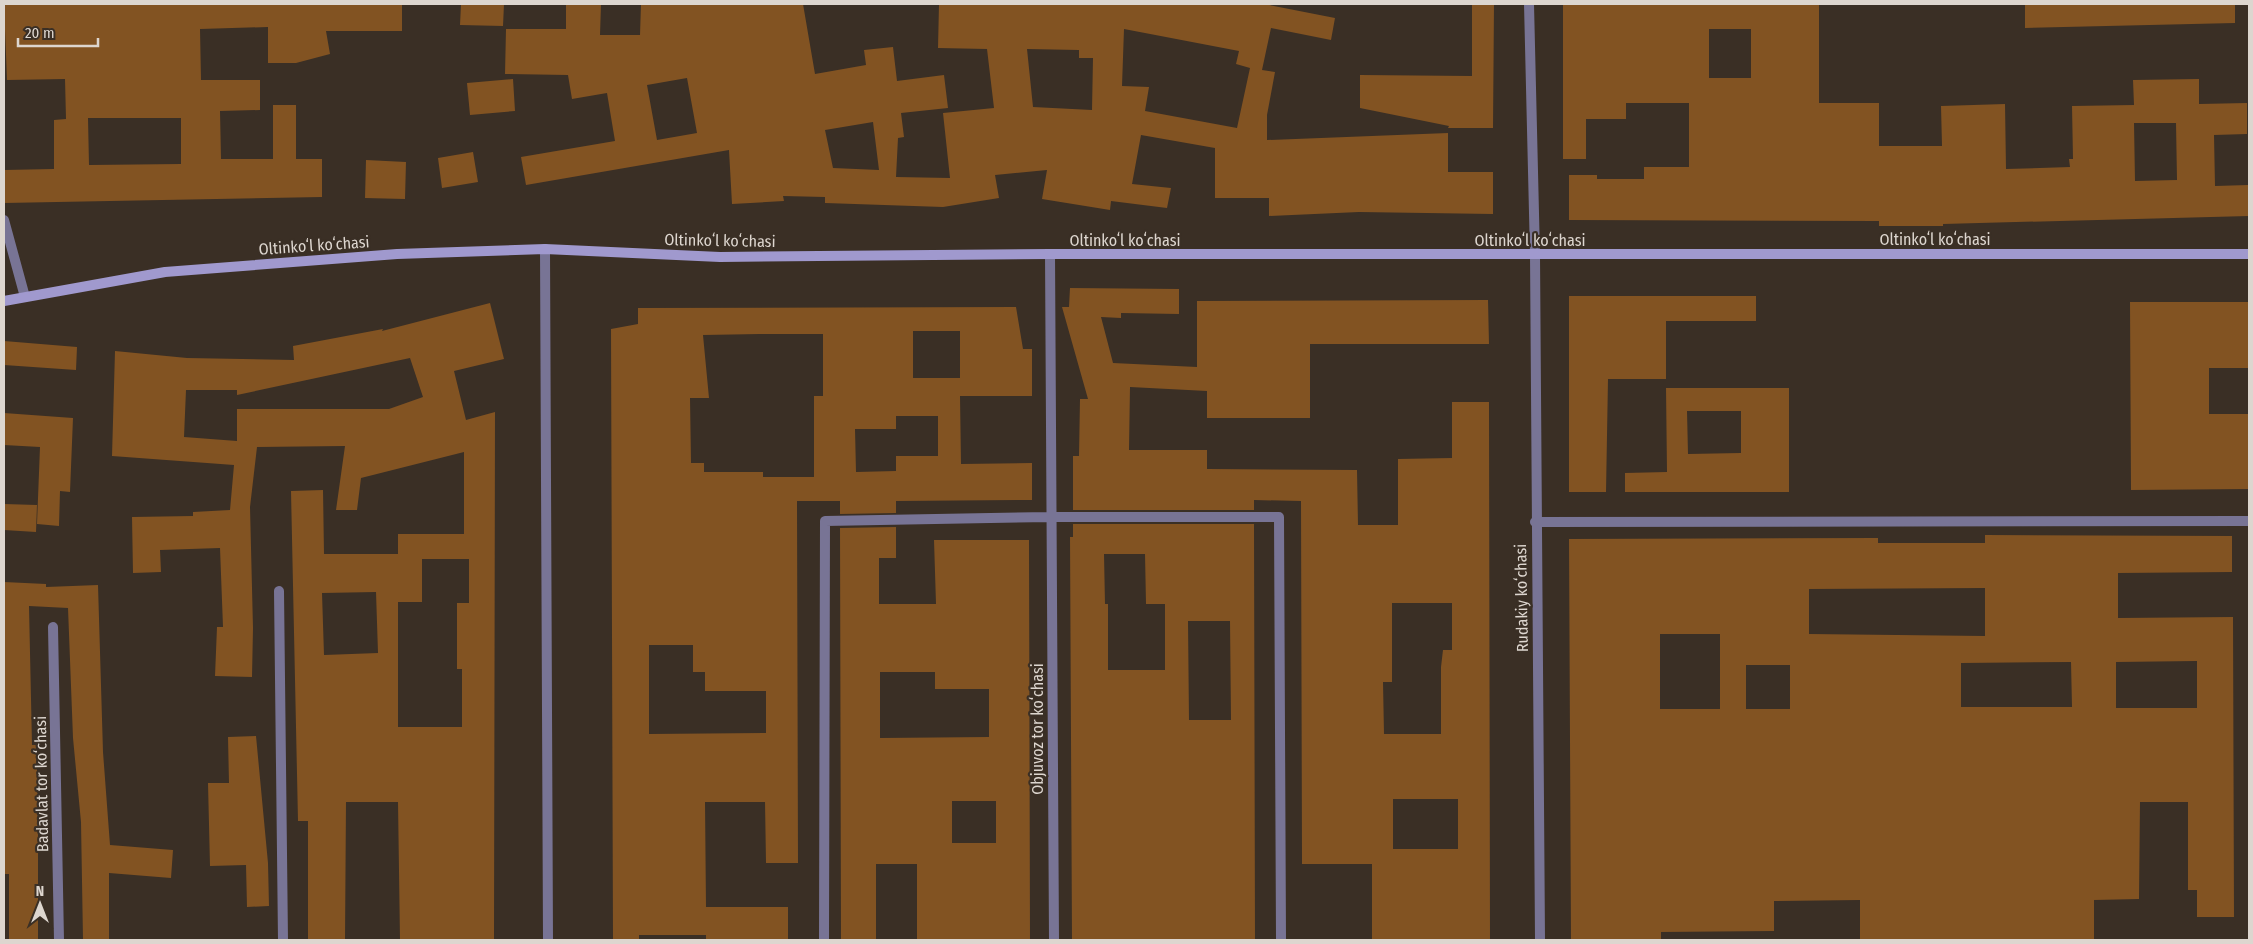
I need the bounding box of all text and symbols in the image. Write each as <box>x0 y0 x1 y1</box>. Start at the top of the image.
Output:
scale bar <box>18 15 98 47</box>
text: 20 m <box>25 24 55 42</box>
street label: Oltinkoʻl koʻchasi <box>664 230 776 251</box>
street label: Oltinkoʻl koʻchasi <box>1879 230 1991 249</box>
street label: Oltinkoʻl koʻchasi <box>1069 231 1181 250</box>
street label: Oltinkoʻl koʻchasi <box>1474 231 1586 250</box>
street label: Oltinkoʻl koʻchasi <box>258 232 370 259</box>
street label: Rudakiy koʻchasi <box>1511 544 1532 652</box>
street label: Objuvoz tor koʻchasi <box>1028 663 1047 795</box>
street label: Badavlat tor koʻchasi <box>31 716 52 852</box>
north arrow <box>15 879 65 929</box>
text: N <box>36 883 44 900</box>

